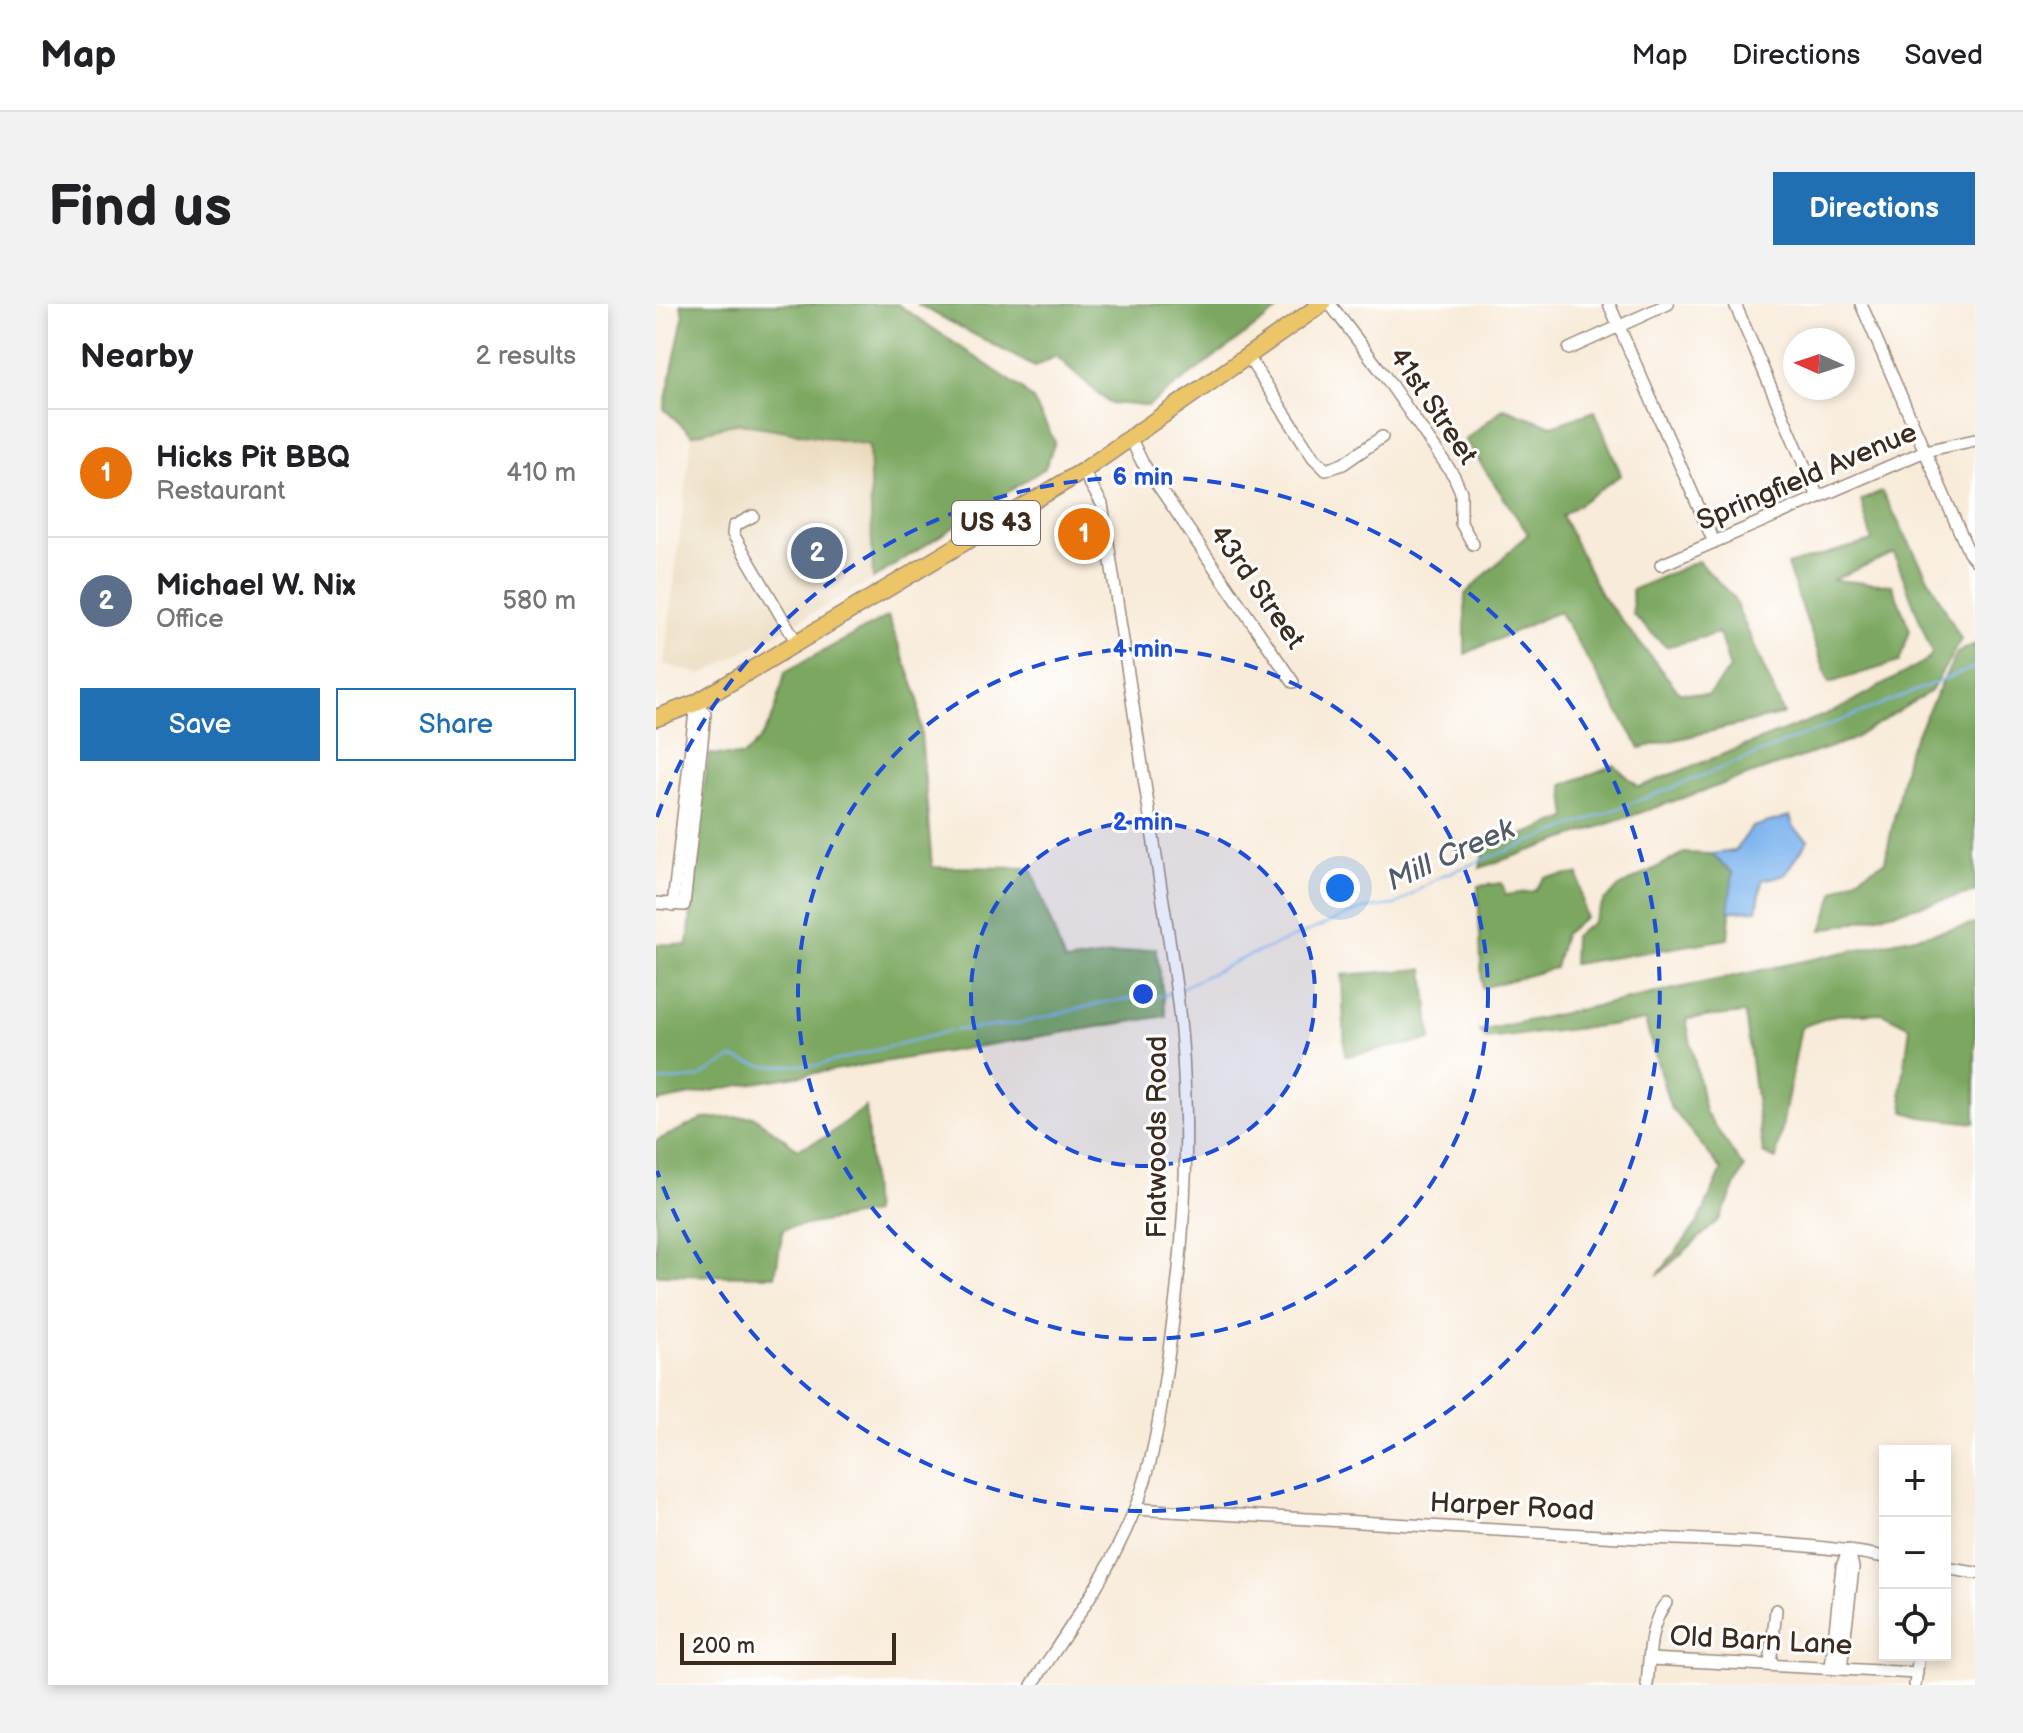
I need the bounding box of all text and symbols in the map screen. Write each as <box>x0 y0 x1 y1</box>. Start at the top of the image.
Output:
text: Map <box>40 33 116 78</box>
text: Map <box>1631 39 1688 72</box>
text: Directions <box>1732 39 1860 72</box>
text: Saved <box>1904 39 1983 72</box>
button: Directions <box>1773 172 1975 245</box>
text: Find us <box>48 175 232 242</box>
north arrow <box>1783 328 1855 400</box>
text: Nearby <box>80 336 194 377</box>
text: 2 results <box>476 341 576 372</box>
street label: 41st Street <box>1382 341 1484 471</box>
street label: Springfield Avenue <box>1692 416 1922 538</box>
text: Hicks Pit BBQ <box>156 440 350 476</box>
text: 1 <box>101 458 111 489</box>
text: 410 m <box>506 458 576 489</box>
text: 6 min <box>1113 463 1173 492</box>
text: Restaurant <box>156 476 285 507</box>
road number: US 43 <box>952 501 1040 545</box>
pin: 1 <box>1058 504 1110 564</box>
street label: 43rd Street <box>1202 519 1312 656</box>
pin: 2 <box>791 523 843 583</box>
text: Michael W. Nix <box>156 568 355 604</box>
text: 2 <box>98 586 114 617</box>
text: 580 m <box>502 586 576 617</box>
text: Office <box>156 604 224 635</box>
text: 4 min <box>1113 635 1173 664</box>
button: Save <box>80 688 320 761</box>
button: Share <box>336 688 576 761</box>
text: 2 min <box>1113 808 1173 837</box>
water label: Mill Creek <box>1382 810 1522 899</box>
your location <box>1320 868 1360 908</box>
centre of rings <box>1129 980 1157 1008</box>
street label: Flatwoods Road <box>1141 1036 1174 1238</box>
map controls <box>1879 1445 1951 1661</box>
button: + <box>1879 1445 1951 1517</box>
street label: Harper Road <box>1429 1486 1595 1528</box>
button: − <box>1879 1517 1951 1589</box>
button: locate <box>1879 1589 1951 1661</box>
street label: Old Barn Lane <box>1669 1620 1853 1662</box>
scale bar <box>680 1629 896 1665</box>
text: 200 m <box>692 1633 755 1660</box>

